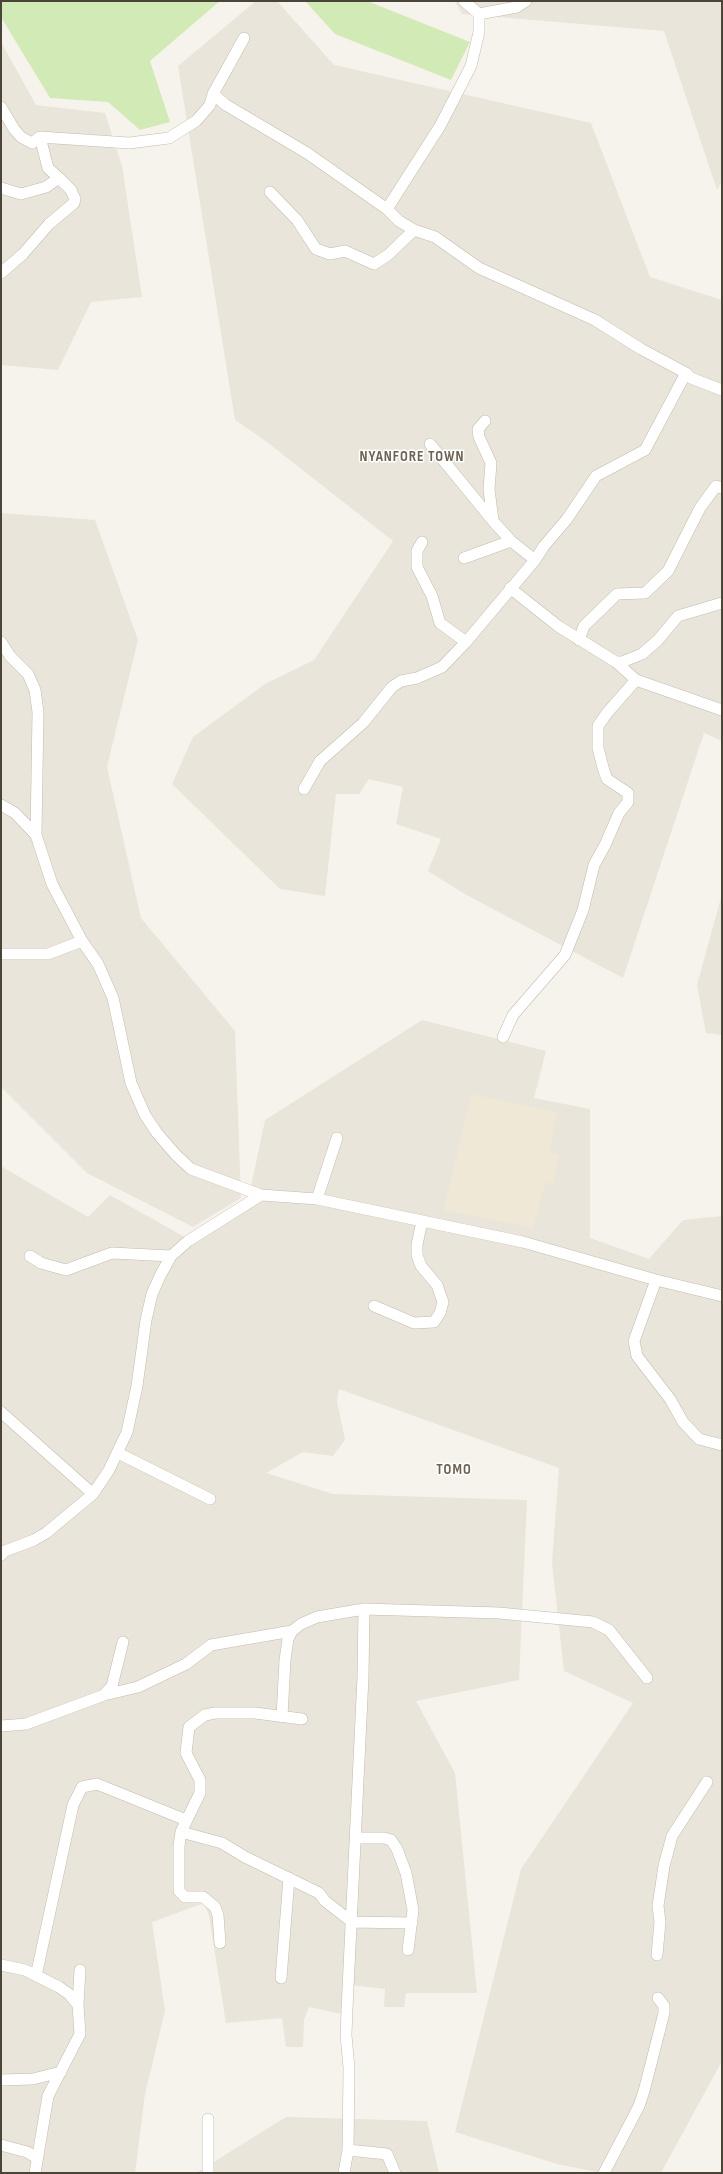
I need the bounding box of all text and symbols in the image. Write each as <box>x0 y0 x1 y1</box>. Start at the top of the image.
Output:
district label: NYANFORE TOWN <box>360 448 464 466</box>
district label: TOMO <box>436 1461 472 1479</box>

